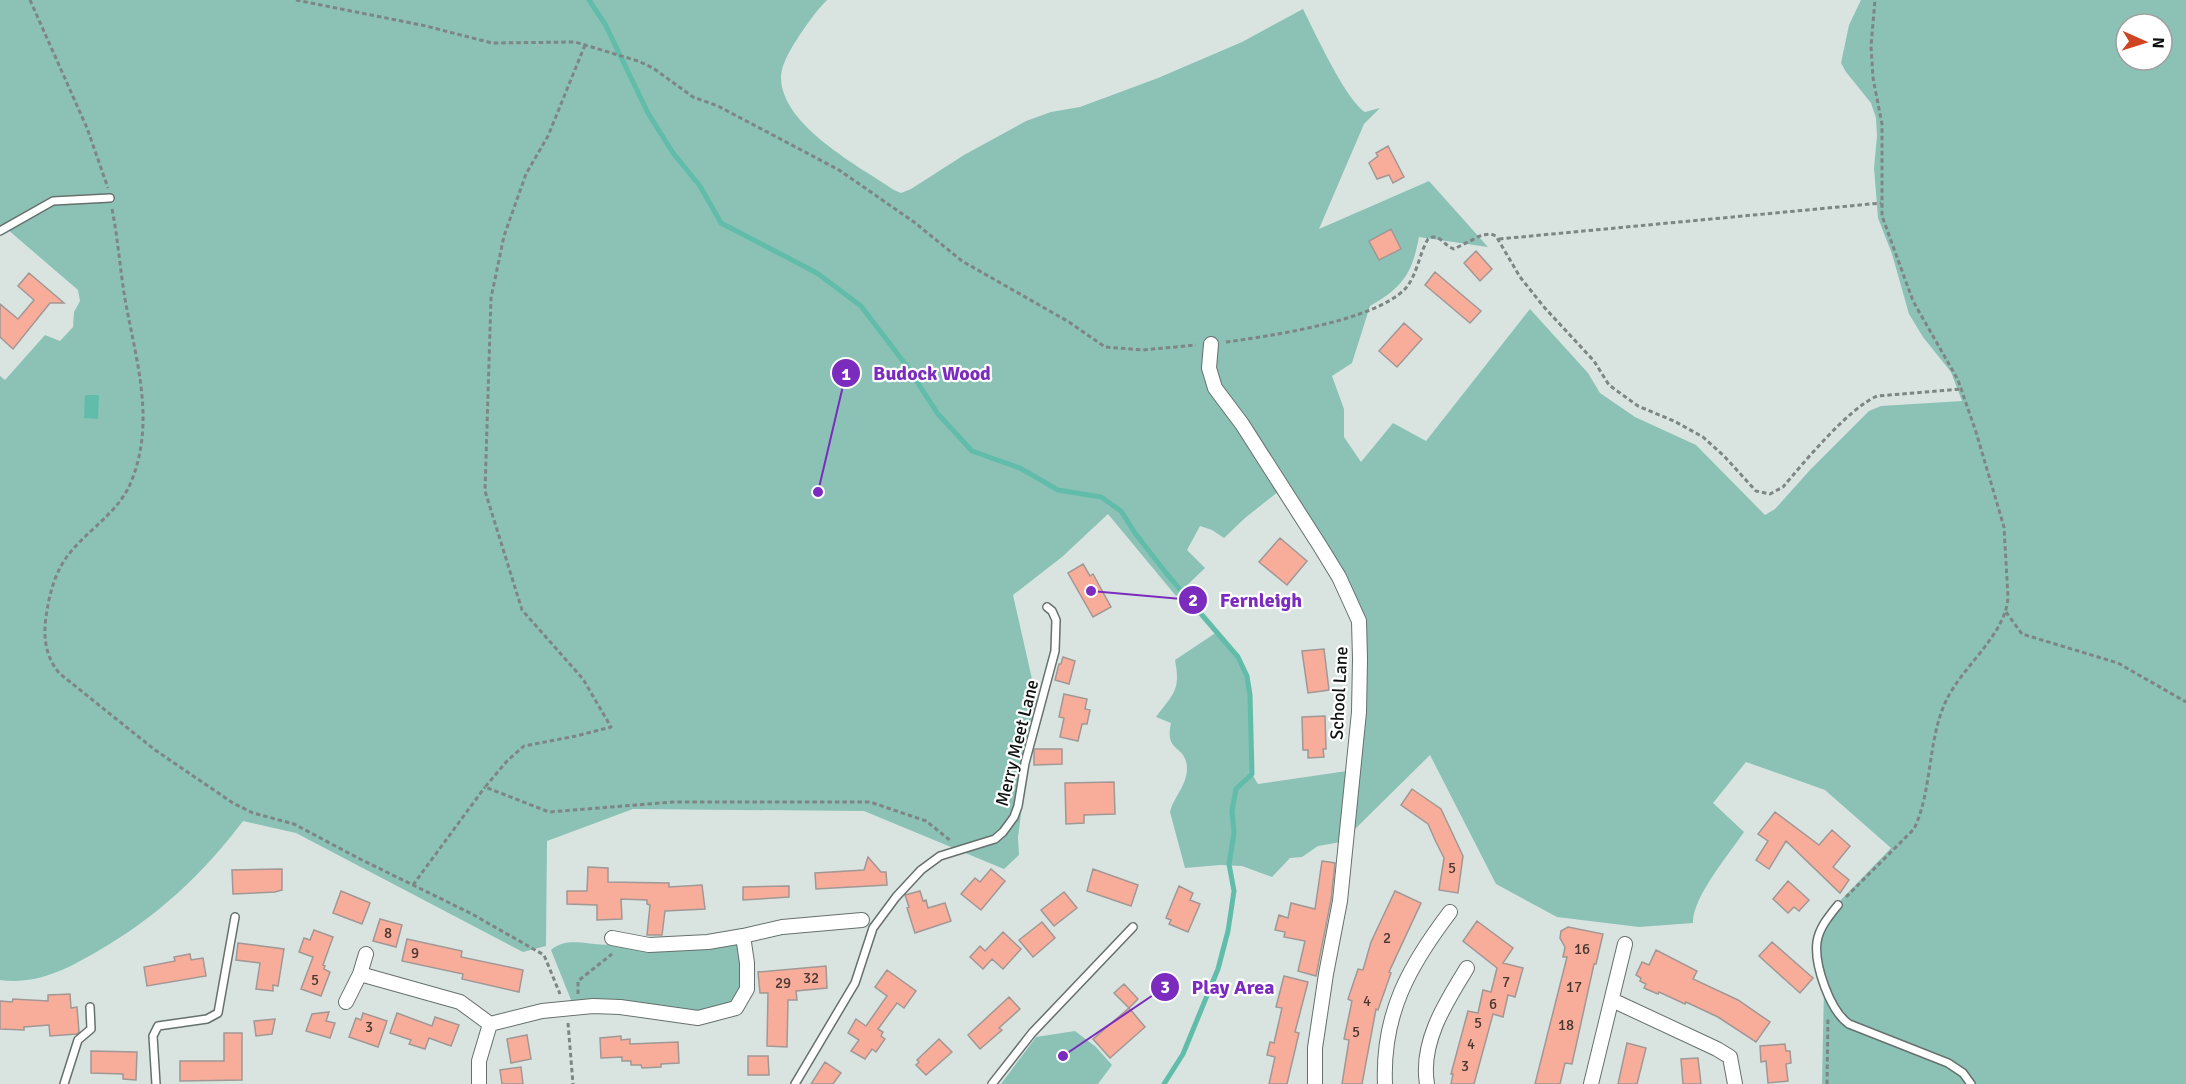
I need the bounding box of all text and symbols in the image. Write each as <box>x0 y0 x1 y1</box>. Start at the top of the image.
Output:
north arrow <box>2114 12 2174 72</box>
text: N <box>2148 37 2168 49</box>
callout: Budock Wood <box>831 354 1003 392</box>
text: Budock Wood <box>873 361 991 386</box>
text: 1 <box>841 363 851 385</box>
callout: Fernleigh <box>1178 581 1315 619</box>
text: Fernleigh <box>1220 588 1302 613</box>
text: 2 <box>1188 589 1198 611</box>
street label: School Lane <box>1326 646 1352 740</box>
street label: Merry Meet Lane <box>991 677 1043 809</box>
house number: 5 <box>1448 859 1456 877</box>
house number: 8 <box>384 924 392 942</box>
house number: 2 <box>1383 929 1391 947</box>
house number: 16 <box>1574 940 1590 958</box>
house number: 9 <box>411 944 419 962</box>
callout: Play Area <box>1150 968 1287 1006</box>
house number: 32 <box>803 969 819 987</box>
house number: 5 <box>311 971 319 989</box>
house number: 7 <box>1502 973 1510 991</box>
house number: 29 <box>775 974 791 992</box>
text: Play Area <box>1191 975 1275 1000</box>
text: 3 <box>1160 976 1170 998</box>
house number: 17 <box>1566 978 1582 996</box>
house number: 4 <box>1363 992 1371 1010</box>
house number: 6 <box>1489 995 1497 1013</box>
house number: 5 <box>1474 1014 1482 1032</box>
house number: 18 <box>1558 1016 1574 1034</box>
house number: 3 <box>365 1018 373 1036</box>
house number: 5 <box>1352 1023 1360 1041</box>
house number: 4 <box>1467 1035 1475 1053</box>
house number: 3 <box>1461 1057 1469 1075</box>

